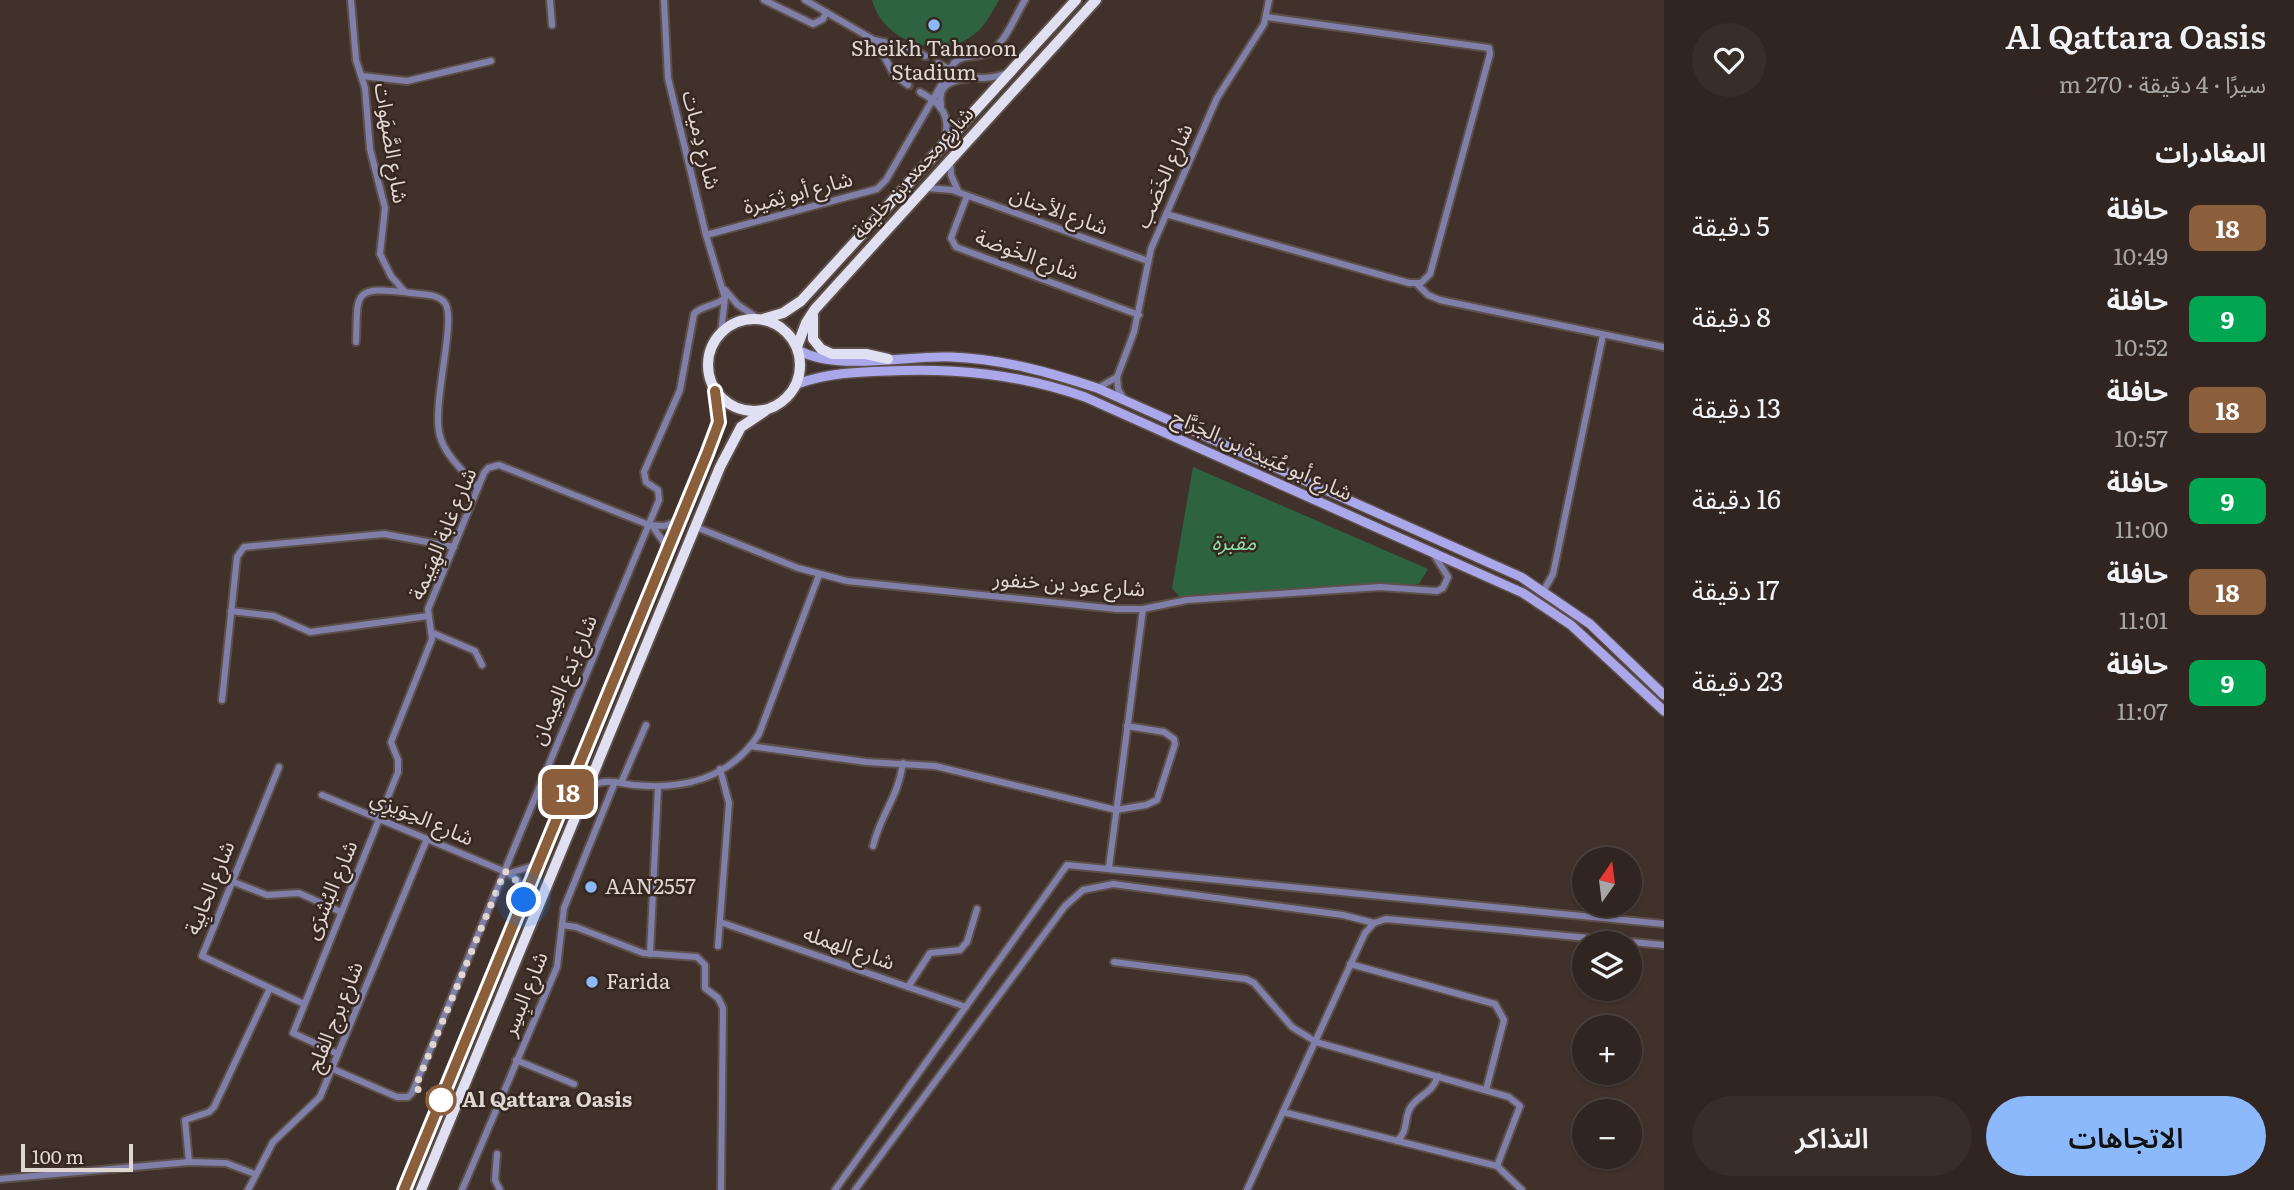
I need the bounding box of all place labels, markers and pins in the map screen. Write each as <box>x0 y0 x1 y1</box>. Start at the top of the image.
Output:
marker: Sheikh Tahnoon Stadium <box>926 17 942 33</box>
place label: Sheikh Tahnoon Stadium <box>851 31 1017 86</box>
place label: AAN2557 <box>605 869 696 900</box>
marker: AAN2557 <box>583 879 599 895</box>
place label: Farida <box>606 964 671 995</box>
marker: Farida <box>584 974 600 990</box>
place label: Al Qattara Oasis <box>462 1082 632 1113</box>
marker: Al Qattara Oasis <box>426 1085 456 1115</box>

